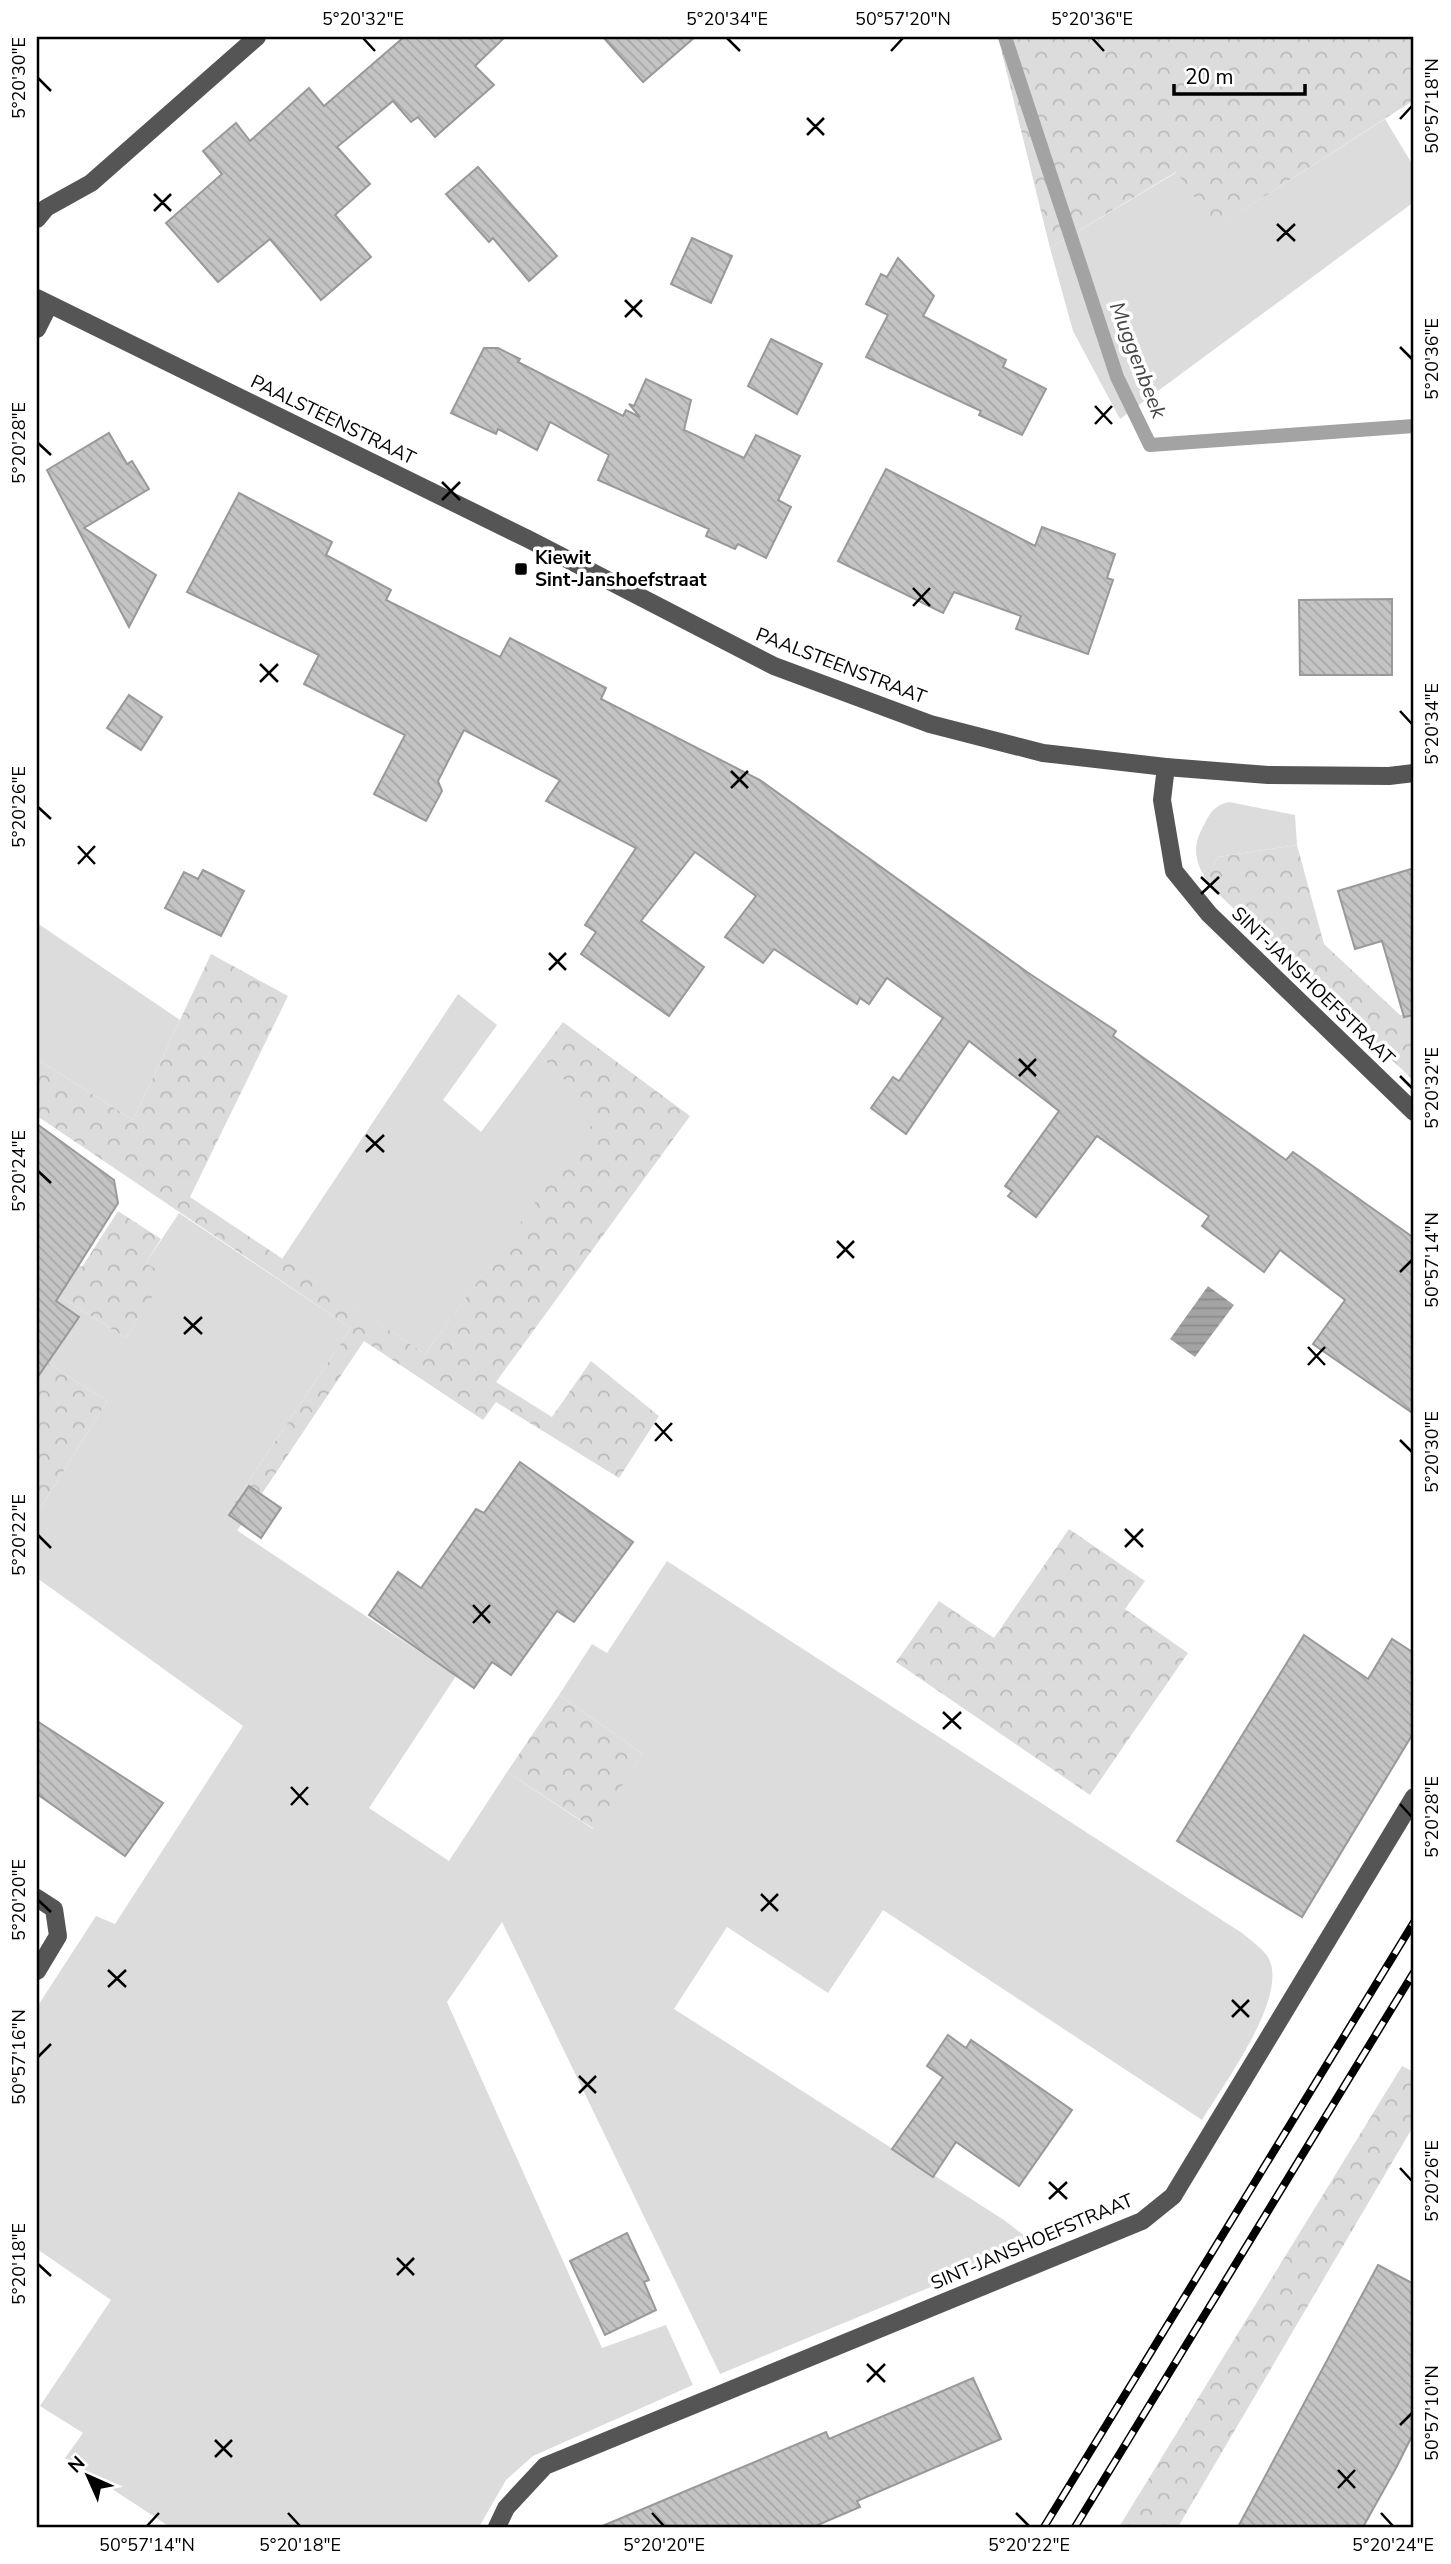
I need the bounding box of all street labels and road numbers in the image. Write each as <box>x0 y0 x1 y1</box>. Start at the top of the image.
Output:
street label: PAALSTEENSTRAAT <box>246 369 420 471</box>
street label: PAALSTEENSTRAAT <box>752 622 930 711</box>
street label: SINT-JANSHOEFSTRAAT <box>1226 901 1401 1071</box>
street label: SINT-JANSHOEFSTRAAT <box>927 2187 1138 2296</box>

